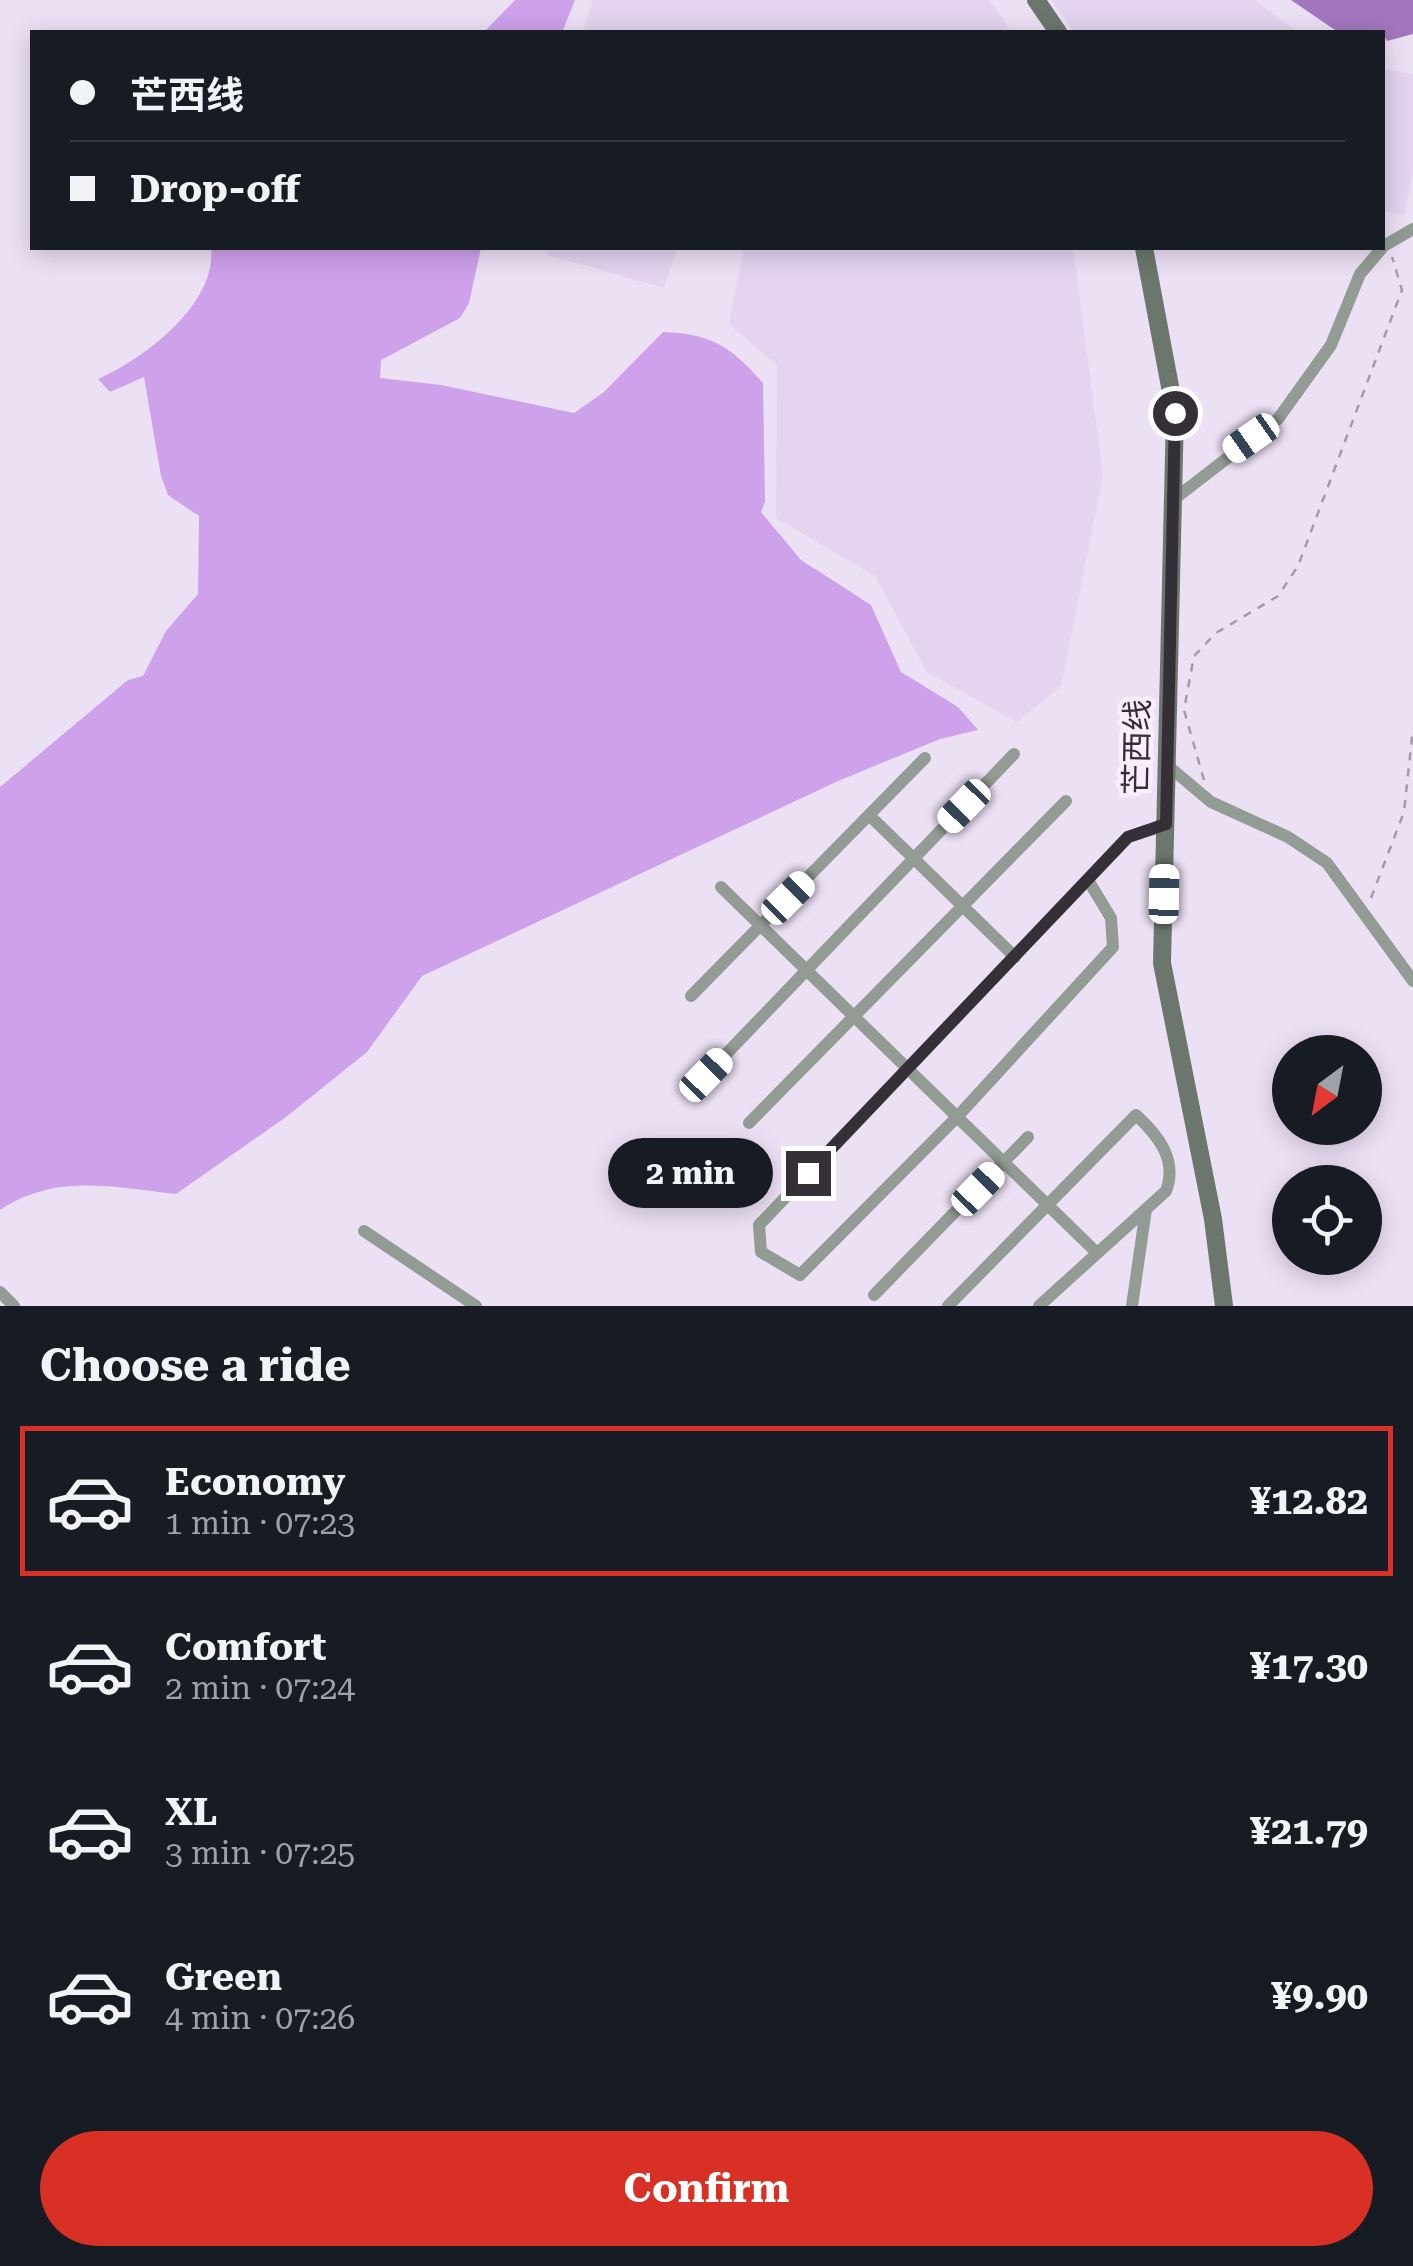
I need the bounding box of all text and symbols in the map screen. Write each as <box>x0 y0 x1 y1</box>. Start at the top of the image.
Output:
text: 芒西线 <box>130 74 244 118</box>
text: Drop-off <box>130 167 300 211</box>
route start <box>1153 391 1198 436</box>
car <box>1218 409 1284 467</box>
street label: 芒西线 <box>1117 699 1157 795</box>
car <box>932 774 996 838</box>
car <box>1148 864 1180 924</box>
car <box>756 866 820 930</box>
north arrow <box>1272 1035 1382 1145</box>
map controls <box>1272 1035 1382 1275</box>
car <box>674 1043 738 1107</box>
callout: 2 min <box>608 1138 773 1208</box>
route end <box>786 1151 831 1196</box>
text: 2 min <box>646 1154 735 1192</box>
car <box>946 1157 1010 1221</box>
button: locate <box>1272 1165 1382 1275</box>
text: Choose a ride <box>40 1339 351 1392</box>
icon: car <box>45 1456 135 1546</box>
text: Economy <box>165 1460 345 1504</box>
text: ¥12.82 <box>1250 1479 1368 1523</box>
text: 1 min · 07:23 <box>165 1504 355 1542</box>
icon: car <box>45 1621 135 1711</box>
text: Comfort <box>165 1625 326 1669</box>
text: ¥17.30 <box>1250 1644 1368 1688</box>
text: 2 min · 07:24 <box>165 1669 355 1707</box>
icon: car <box>45 1786 135 1876</box>
text: XL <box>165 1790 217 1834</box>
text: ¥21.79 <box>1250 1809 1368 1853</box>
text: 3 min · 07:25 <box>165 1834 355 1872</box>
icon: car <box>45 1951 135 2041</box>
text: Green <box>165 1955 282 1999</box>
text: ¥9.90 <box>1271 1974 1368 2018</box>
text: 4 min · 07:26 <box>165 1999 355 2037</box>
button: Confirm <box>40 2131 1373 2246</box>

